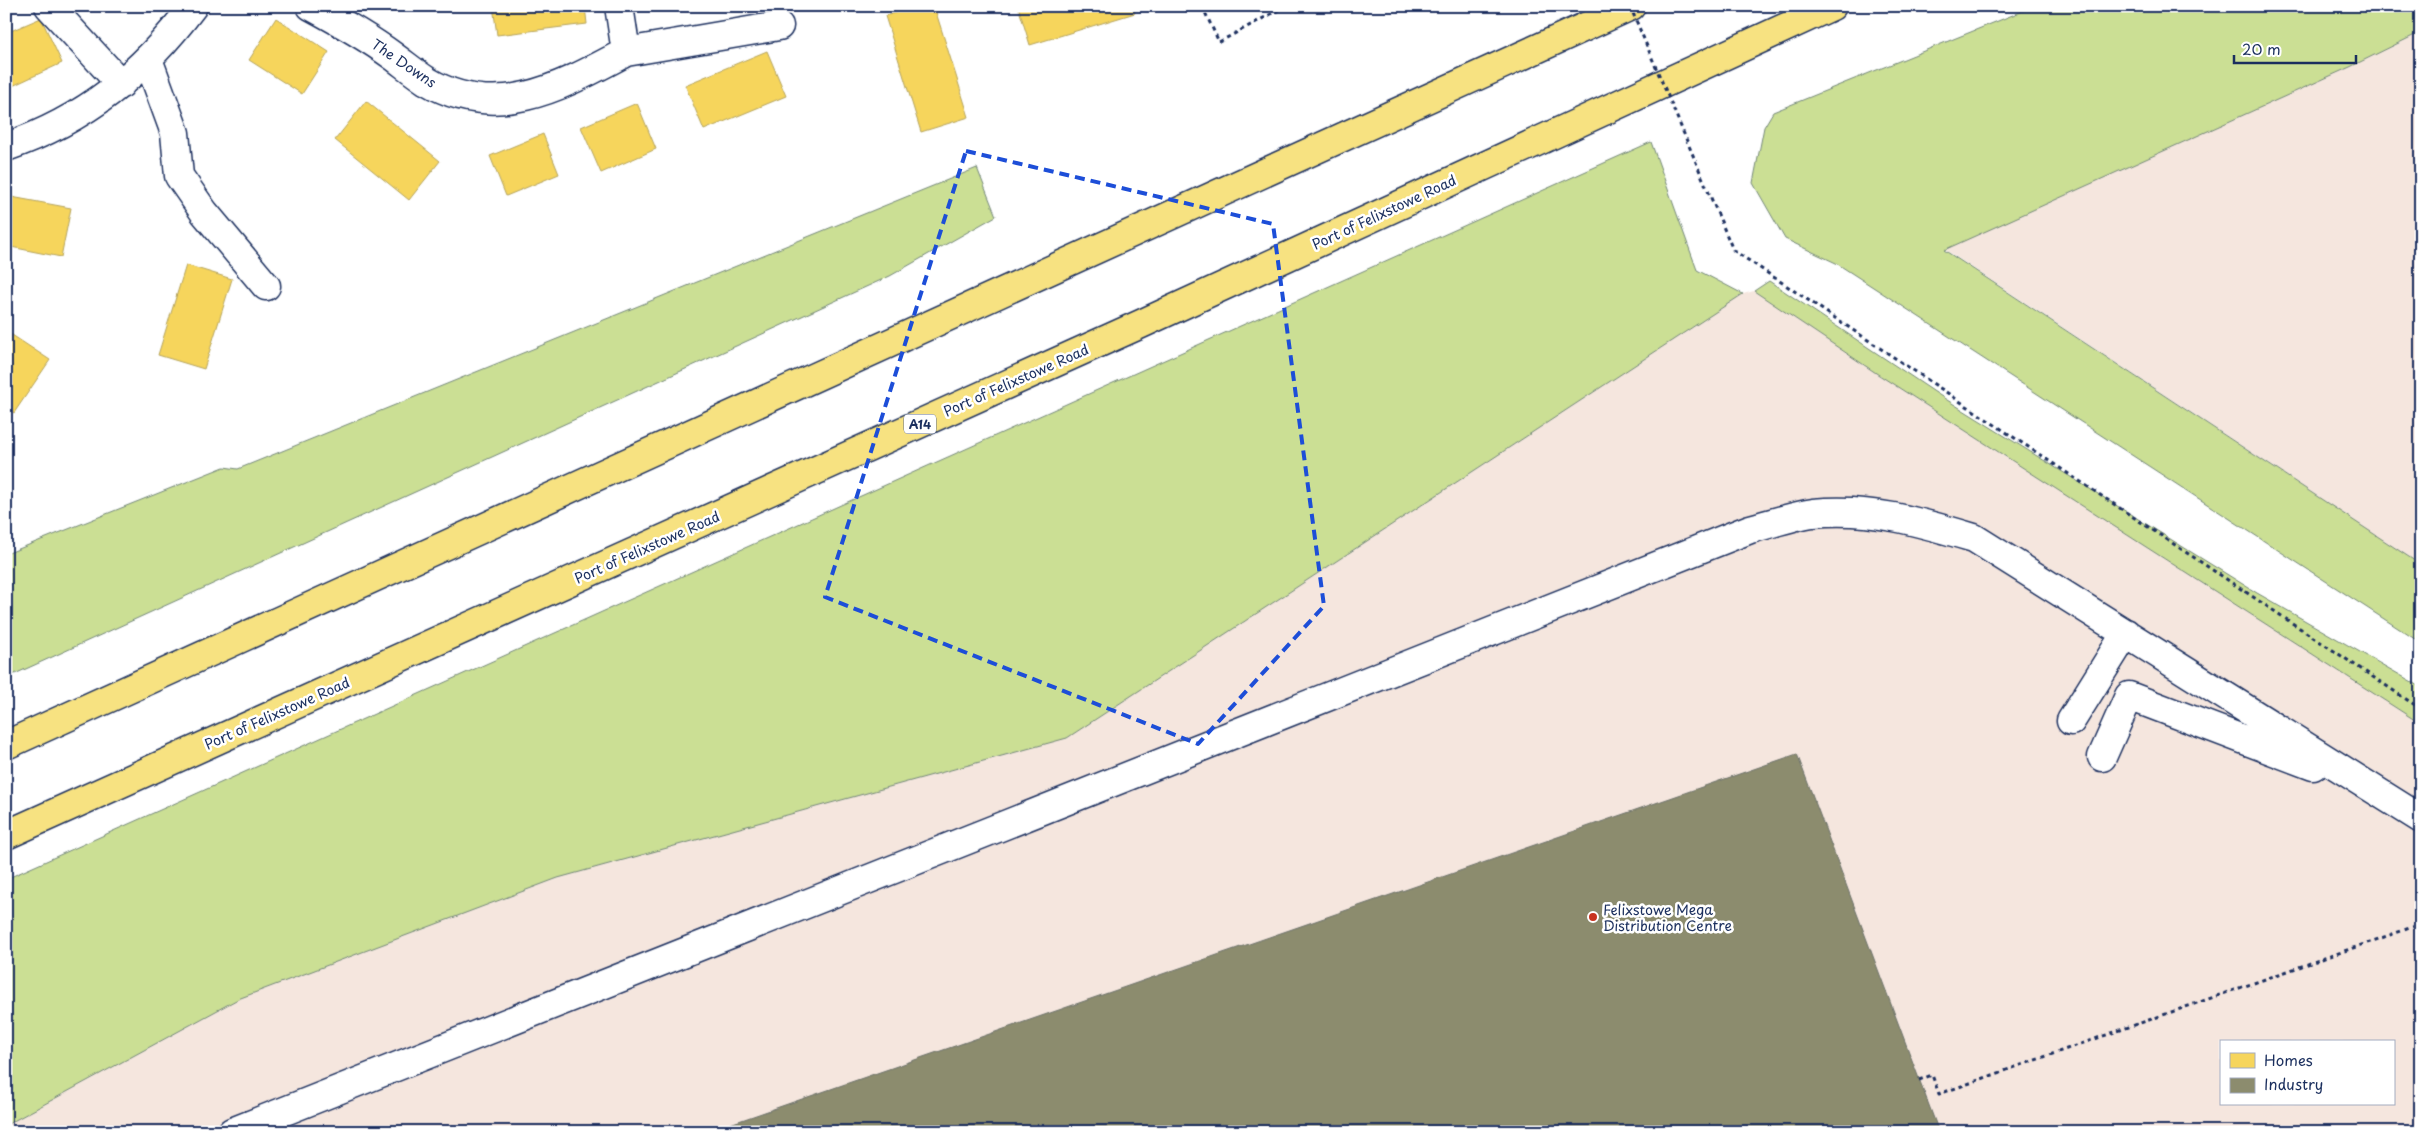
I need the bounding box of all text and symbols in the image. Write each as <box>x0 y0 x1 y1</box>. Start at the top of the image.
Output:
scale bar <box>2234 32 2357 64</box>
street label: The Downs <box>367 34 441 92</box>
text: 20 m <box>2242 37 2281 60</box>
street label: Port of Felixstowe Road <box>1309 169 1459 255</box>
street label: Port of Felixstowe Road <box>940 339 1092 421</box>
road number: A14 <box>904 414 936 434</box>
street label: Port of Felixstowe Road <box>571 506 723 588</box>
street label: Port of Felixstowe Road <box>201 672 353 754</box>
place label: Felixstowe Mega Distribution Centre <box>1603 899 1732 936</box>
marker: Felixstowe Mega Distribution Centre <box>1587 911 1599 923</box>
legend <box>2220 1040 2394 1106</box>
text: Homes <box>2264 1048 2313 1071</box>
text: Industry <box>2264 1072 2323 1095</box>

